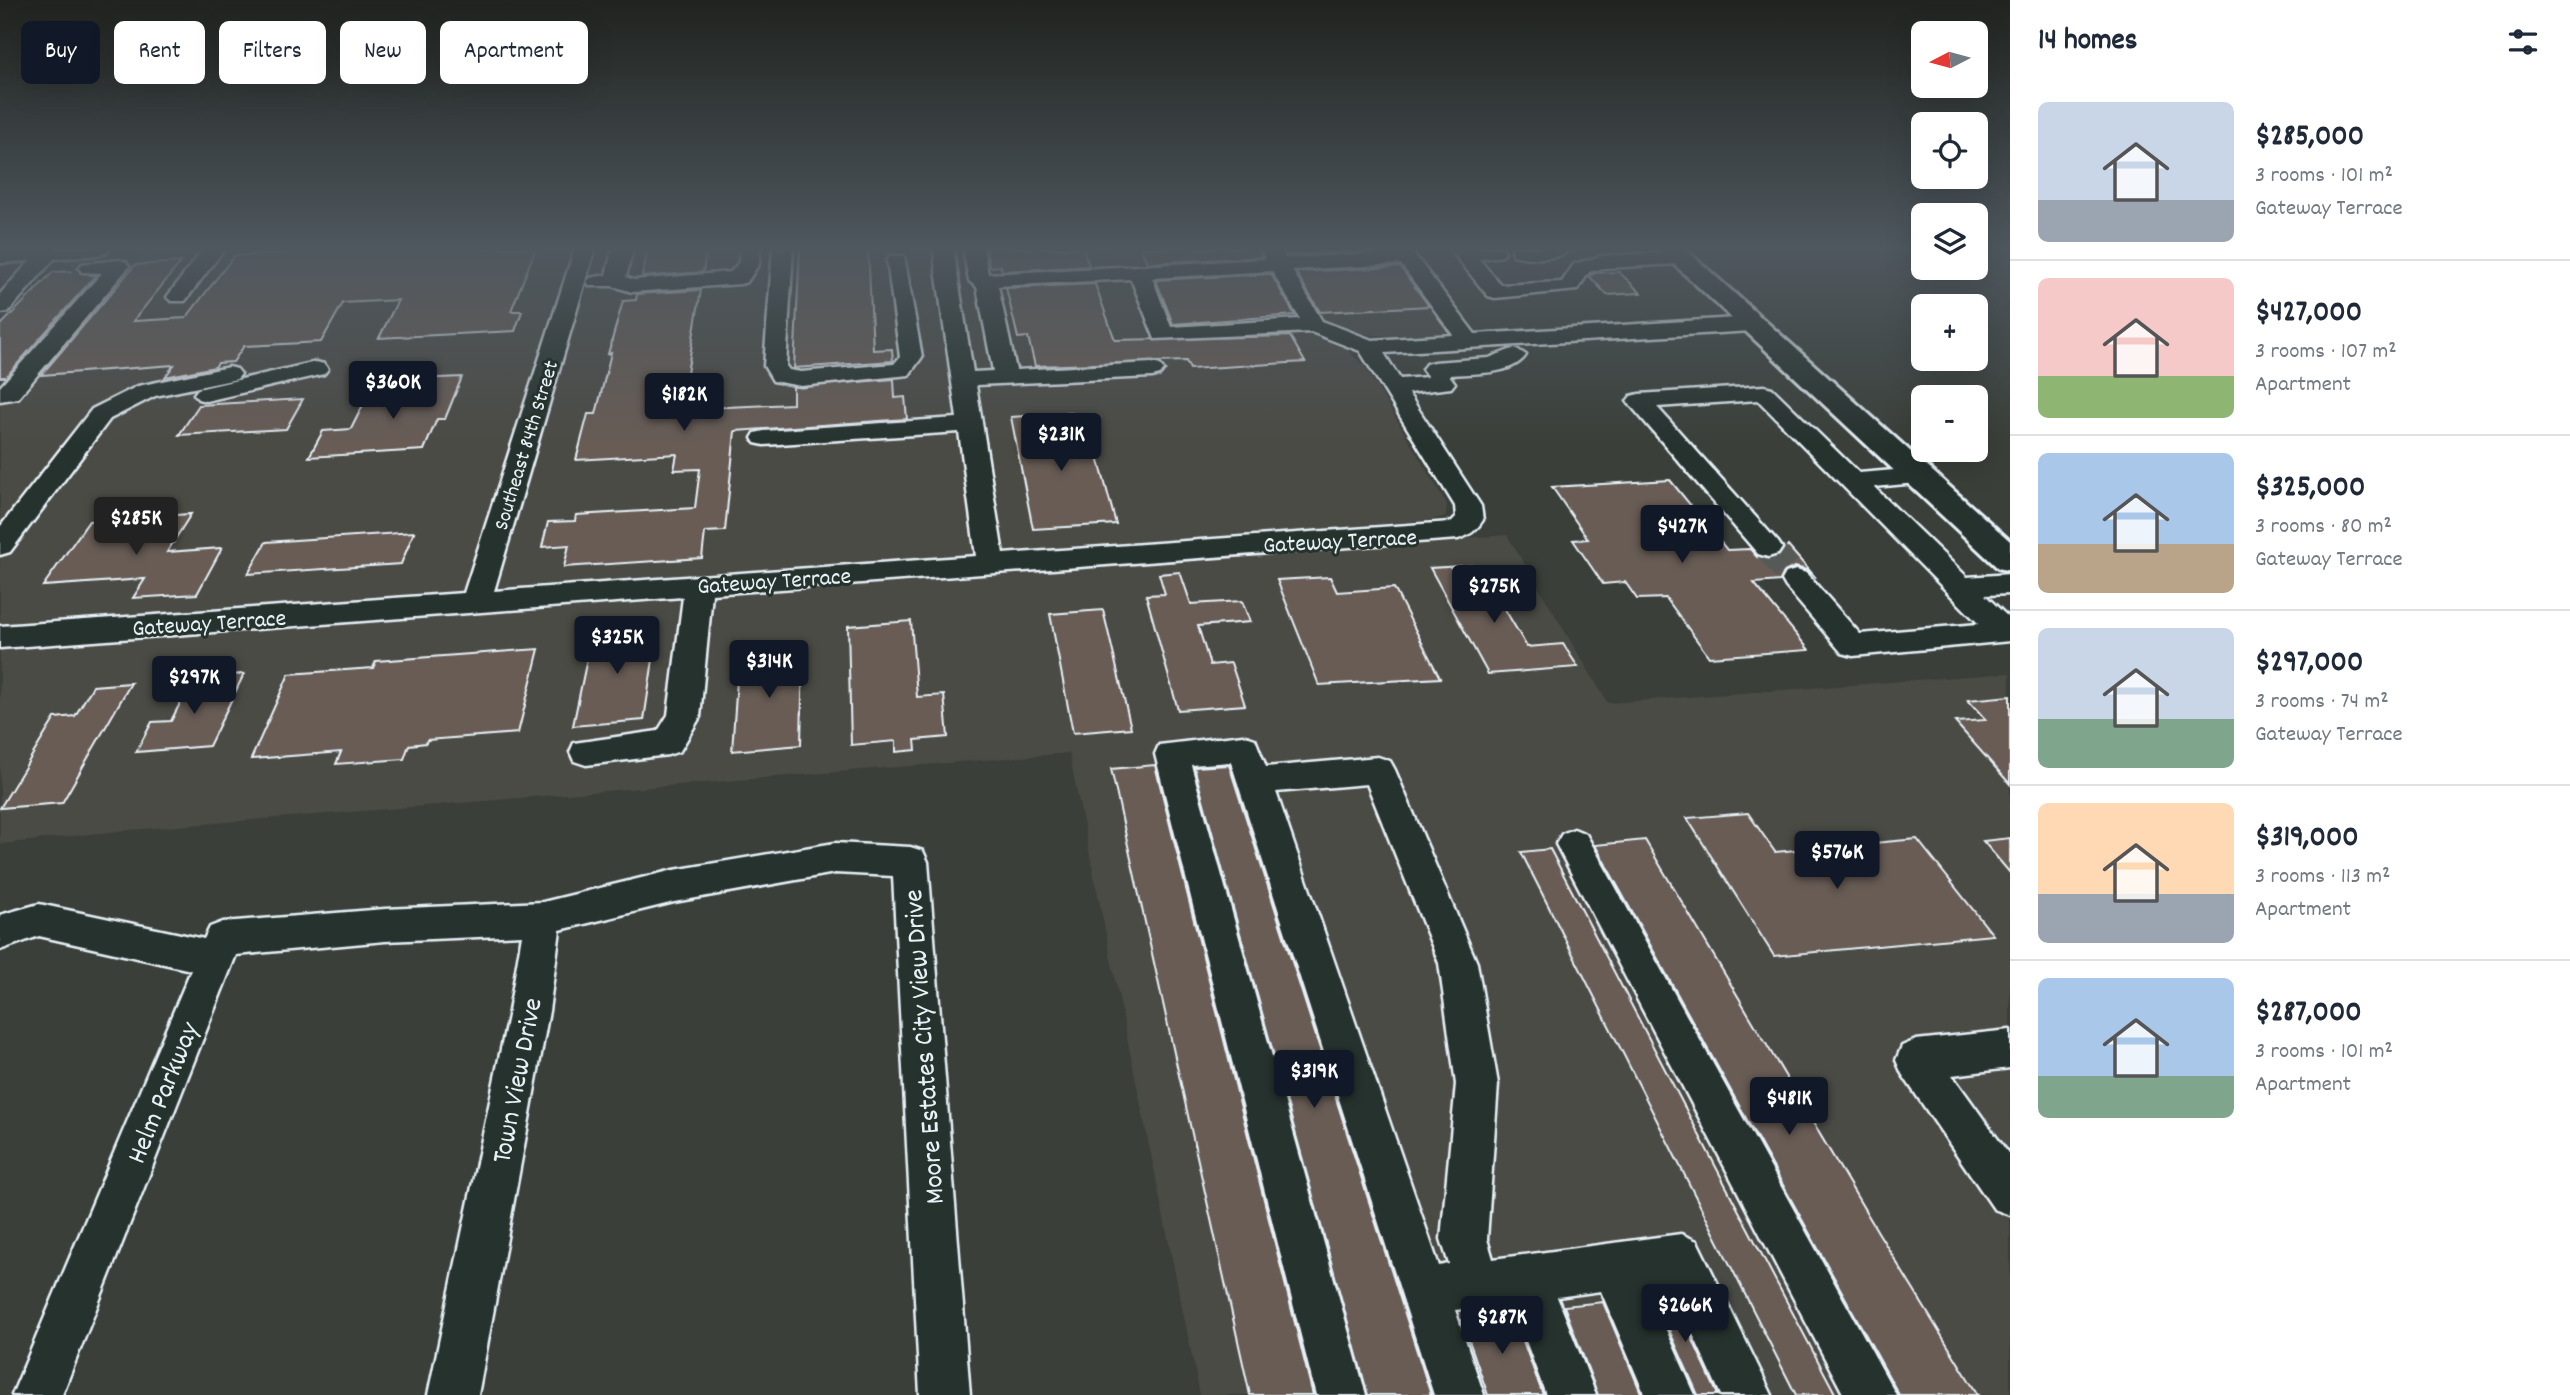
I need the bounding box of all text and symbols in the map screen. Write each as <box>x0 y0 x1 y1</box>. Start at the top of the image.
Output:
chip: Buy <box>21 21 100 84</box>
chip: Rent <box>114 21 205 84</box>
chip: Filters <box>219 21 326 84</box>
chip: New <box>340 21 426 84</box>
chip: Apartment <box>440 21 588 84</box>
north arrow <box>1911 21 1988 98</box>
map controls <box>1911 21 1988 462</box>
text: 14 homes <box>2038 21 2137 64</box>
icon: filters <box>2504 23 2542 61</box>
button: locate <box>1911 112 1988 189</box>
text: $285,000 <box>2255 117 2364 160</box>
icon: home <box>2094 130 2178 214</box>
text: 3 rooms · 101 m² <box>2255 160 2393 193</box>
text: Gateway Terrace <box>2255 193 2403 226</box>
button: layers <box>1911 203 1988 280</box>
text: $427,000 <box>2255 293 2362 336</box>
button: + <box>1911 294 1988 371</box>
icon: home <box>2094 306 2178 390</box>
text: 3 rooms · 107 m² <box>2255 336 2397 369</box>
street label: Southeast 84th Street <box>488 357 568 534</box>
pin: $360K <box>344 362 442 421</box>
text: $360K <box>365 367 421 400</box>
text: Apartment <box>2255 369 2351 402</box>
pin: $182K <box>635 374 733 433</box>
text: $182K <box>661 379 707 412</box>
button: − <box>1911 385 1988 462</box>
pin: $231K <box>1012 414 1110 473</box>
text: $231K <box>1037 419 1085 452</box>
text: $325,000 <box>2255 468 2365 511</box>
icon: home <box>2094 481 2178 565</box>
pin: $285K <box>87 498 185 557</box>
text: $285K <box>110 503 162 536</box>
pin: $427K <box>1633 505 1731 565</box>
text: $427K <box>1657 511 1707 544</box>
text: 3 rooms · 80 m² <box>2255 511 2392 544</box>
street label: Gateway Terrace <box>1262 522 1418 564</box>
text: Gateway Terrace <box>2255 544 2403 577</box>
street label: Gateway Terrace <box>696 561 852 605</box>
pin: $275K <box>1445 566 1543 625</box>
text: $275K <box>1468 571 1520 604</box>
street label: Gateway Terrace <box>131 603 287 647</box>
pin: $325K <box>568 616 666 676</box>
text: $325K <box>590 622 644 655</box>
pin: $314K <box>720 640 818 700</box>
text: $297,000 <box>2255 643 2363 686</box>
text: $314K <box>745 646 793 679</box>
pin: $297K <box>145 656 243 716</box>
icon: home <box>2094 656 2178 740</box>
text: $297K <box>168 662 220 695</box>
text: 3 rooms · 74 m² <box>2255 686 2389 719</box>
text: Gateway Terrace <box>2255 719 2403 752</box>
text: $319,000 <box>2255 818 2359 861</box>
icon: home <box>2094 831 2178 915</box>
pin: $576K <box>1788 832 1886 891</box>
text: $576K <box>1810 837 1864 870</box>
text: 3 rooms · 113 m² <box>2255 861 2391 894</box>
street label: Moore Estates City View Drive <box>896 888 958 1205</box>
text: Apartment <box>2255 894 2351 927</box>
text: $287,000 <box>2255 993 2362 1036</box>
street label: Town View Drive <box>484 995 556 1167</box>
icon: home <box>2094 1006 2178 1090</box>
street label: Helm Parkway <box>119 1017 212 1171</box>
text: 3 rooms · 101 m² <box>2255 1036 2393 1069</box>
pin: $319K <box>1265 1050 1363 1110</box>
text: $319K <box>1290 1056 1338 1089</box>
text: Apartment <box>2255 1069 2351 1102</box>
pin: $481K <box>1740 1078 1838 1137</box>
text: $481K <box>1766 1083 1812 1116</box>
pin: $266K <box>1636 1284 1734 1344</box>
text: $266K <box>1658 1290 1712 1323</box>
pin: $287K <box>1453 1296 1551 1356</box>
text: $287K <box>1477 1302 1527 1335</box>

